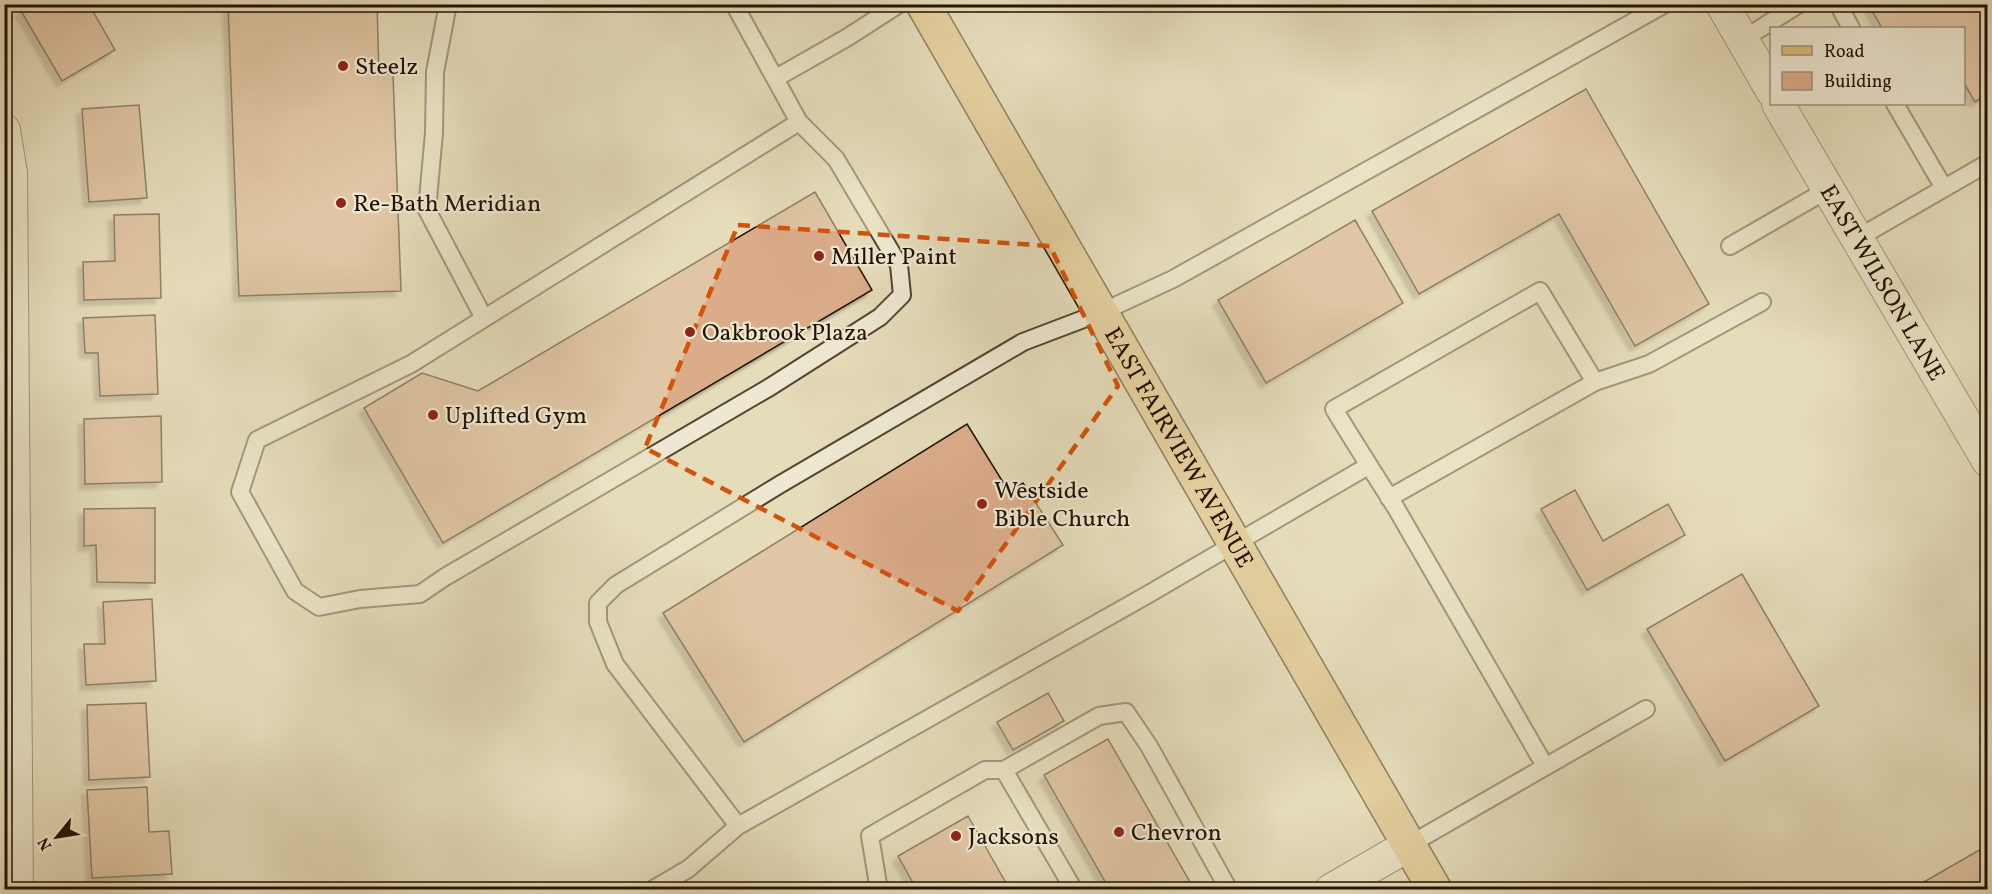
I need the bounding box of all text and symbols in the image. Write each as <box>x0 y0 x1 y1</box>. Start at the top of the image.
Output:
legend <box>1770 27 1965 105</box>
text: Road <box>1824 40 1865 65</box>
place label: Steelz <box>355 51 418 85</box>
marker: Steelz <box>336 59 350 73</box>
text: Building <box>1824 70 1892 95</box>
street label: EAST WILSON LANE <box>1810 179 1952 388</box>
place label: Re-Bath Meridian <box>353 188 541 222</box>
marker: Re-Bath Meridian <box>334 196 348 210</box>
place label: Miller Paint <box>831 241 957 275</box>
marker: Miller Paint <box>812 249 826 263</box>
place label: Oakbrook Plaza <box>702 317 868 351</box>
street label: EAST FAIRVIEW AVENUE <box>1094 322 1261 575</box>
marker: Oakbrook Plaza <box>683 325 697 339</box>
place label: Uplifted Gym <box>445 400 587 434</box>
marker: Uplifted Gym <box>426 408 440 422</box>
place label: Westside Bible Church <box>994 475 1130 537</box>
marker: Westside Bible Church <box>975 497 989 511</box>
north arrow <box>27 807 87 867</box>
place label: Chevron <box>1131 817 1222 851</box>
place label: Jacksons <box>968 821 1059 855</box>
marker: Chevron <box>1112 825 1126 839</box>
marker: Jacksons <box>949 829 963 843</box>
text: N <box>33 833 58 854</box>

